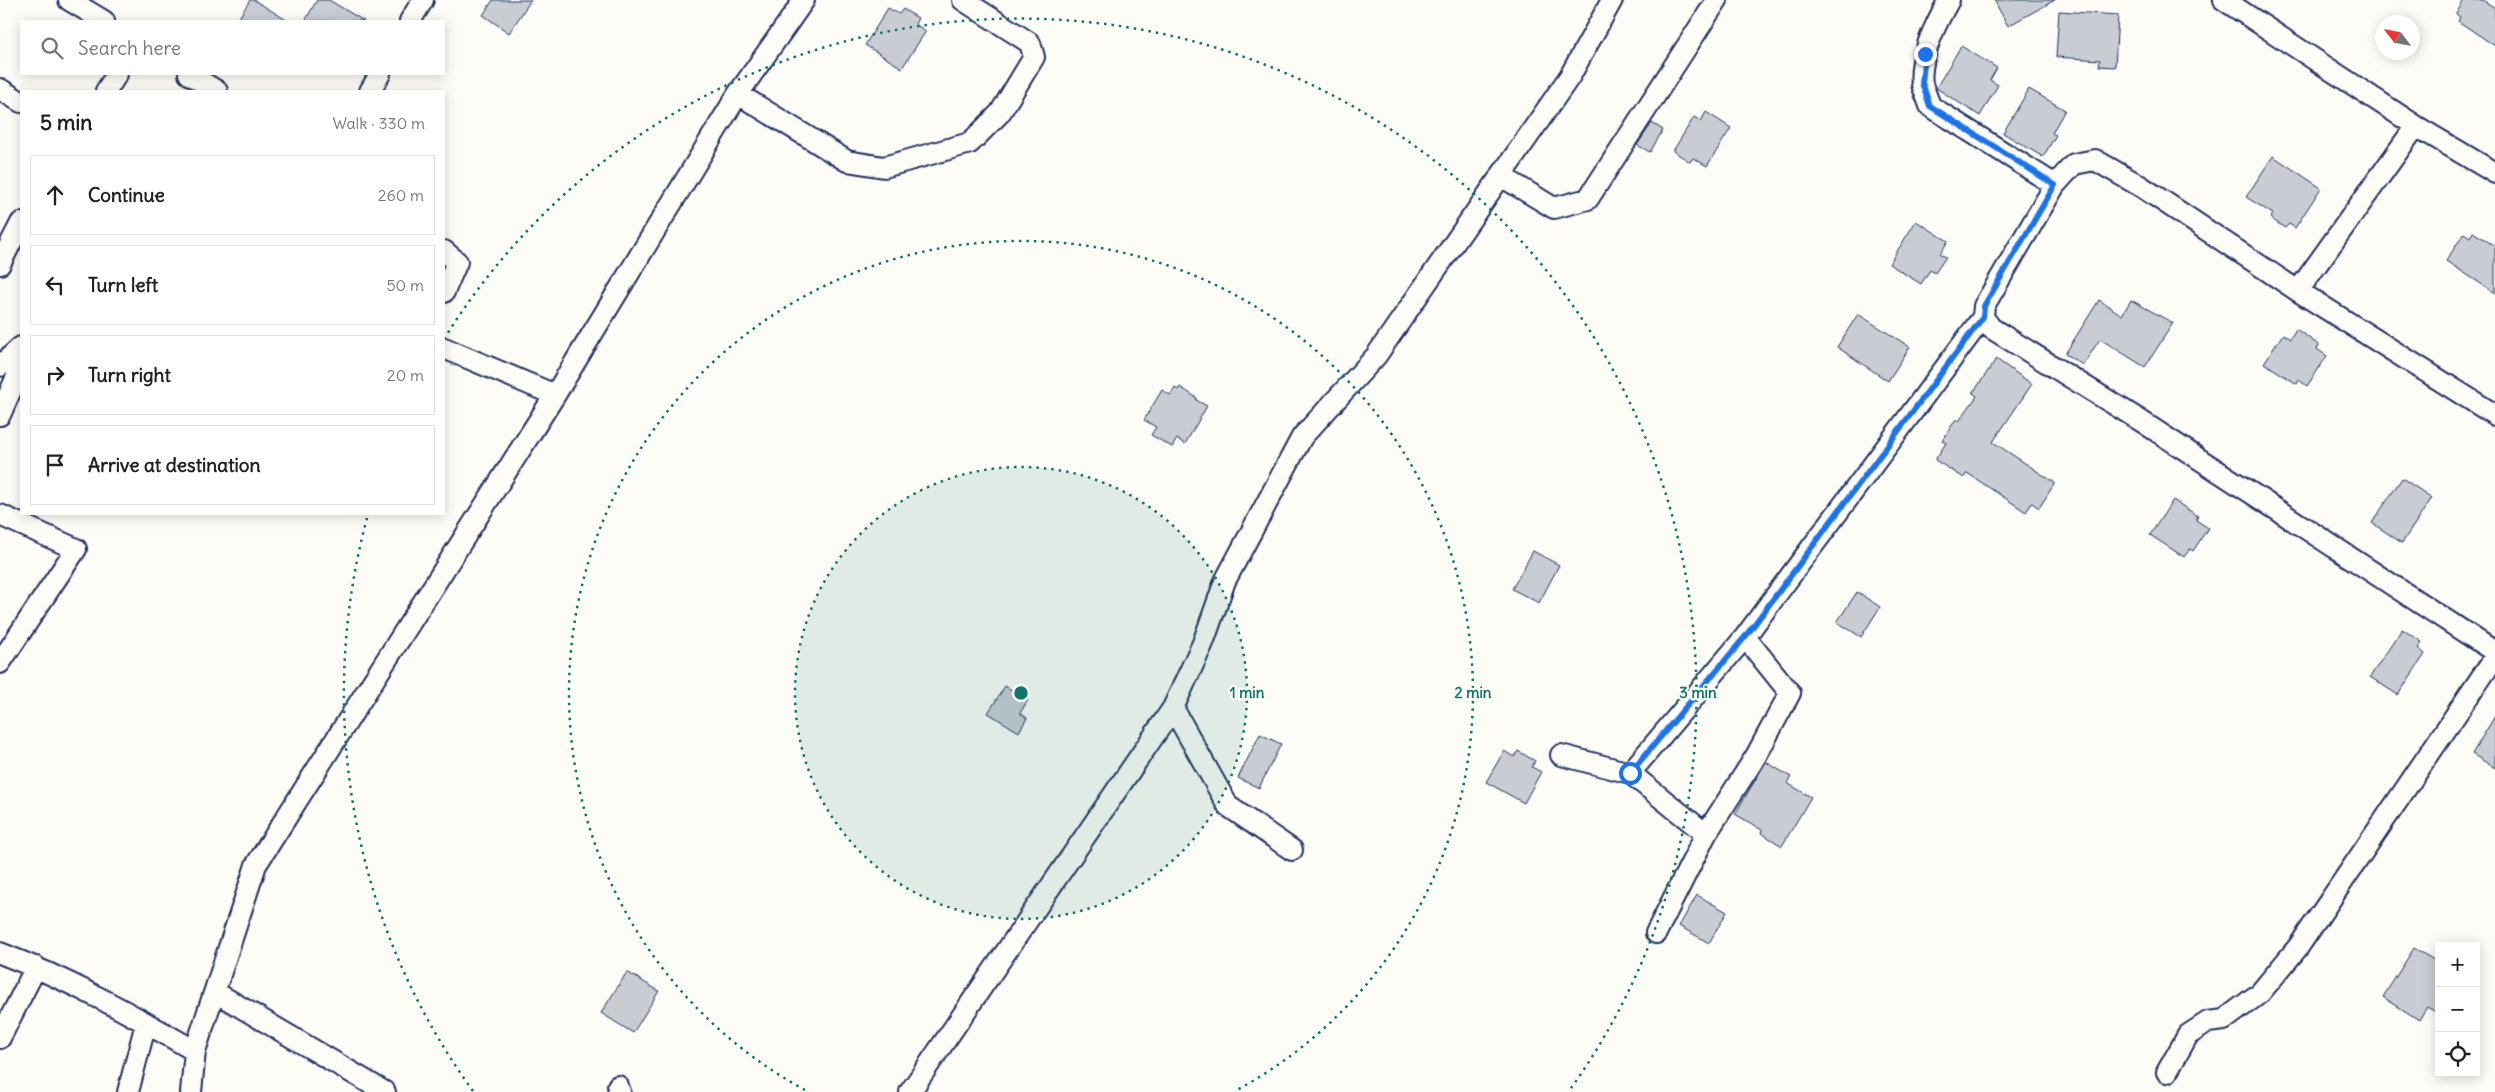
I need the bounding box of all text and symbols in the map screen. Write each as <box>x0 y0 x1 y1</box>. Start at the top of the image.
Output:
north arrow <box>2375 15 2420 60</box>
search box <box>20 20 445 75</box>
icon: search <box>38 34 66 62</box>
text: Search here <box>78 36 181 60</box>
route end <box>1914 43 1937 66</box>
text: 5 min <box>40 109 92 136</box>
text: Walk · 330 m <box>332 113 425 133</box>
icon: ahead <box>41 181 69 209</box>
text: Continue <box>88 183 165 207</box>
text: 260 m <box>378 185 424 205</box>
icon: left <box>41 271 69 299</box>
text: Turn left <box>88 273 158 297</box>
text: 50 m <box>386 275 424 295</box>
icon: right <box>41 361 69 389</box>
text: Turn right <box>88 363 171 387</box>
text: 20 m <box>387 365 424 385</box>
icon: arrive <box>41 451 69 479</box>
text: Arrive at destination <box>88 453 261 477</box>
text: 1 min <box>1230 683 1265 702</box>
text: 2 min <box>1455 683 1492 702</box>
text: 3 min <box>1679 683 1717 702</box>
centre of rings <box>1012 684 1030 702</box>
route start <box>1619 762 1642 785</box>
map controls <box>2435 942 2480 1077</box>
button: + <box>2435 942 2480 987</box>
button: − <box>2435 987 2480 1032</box>
button: locate <box>2435 1032 2480 1077</box>

